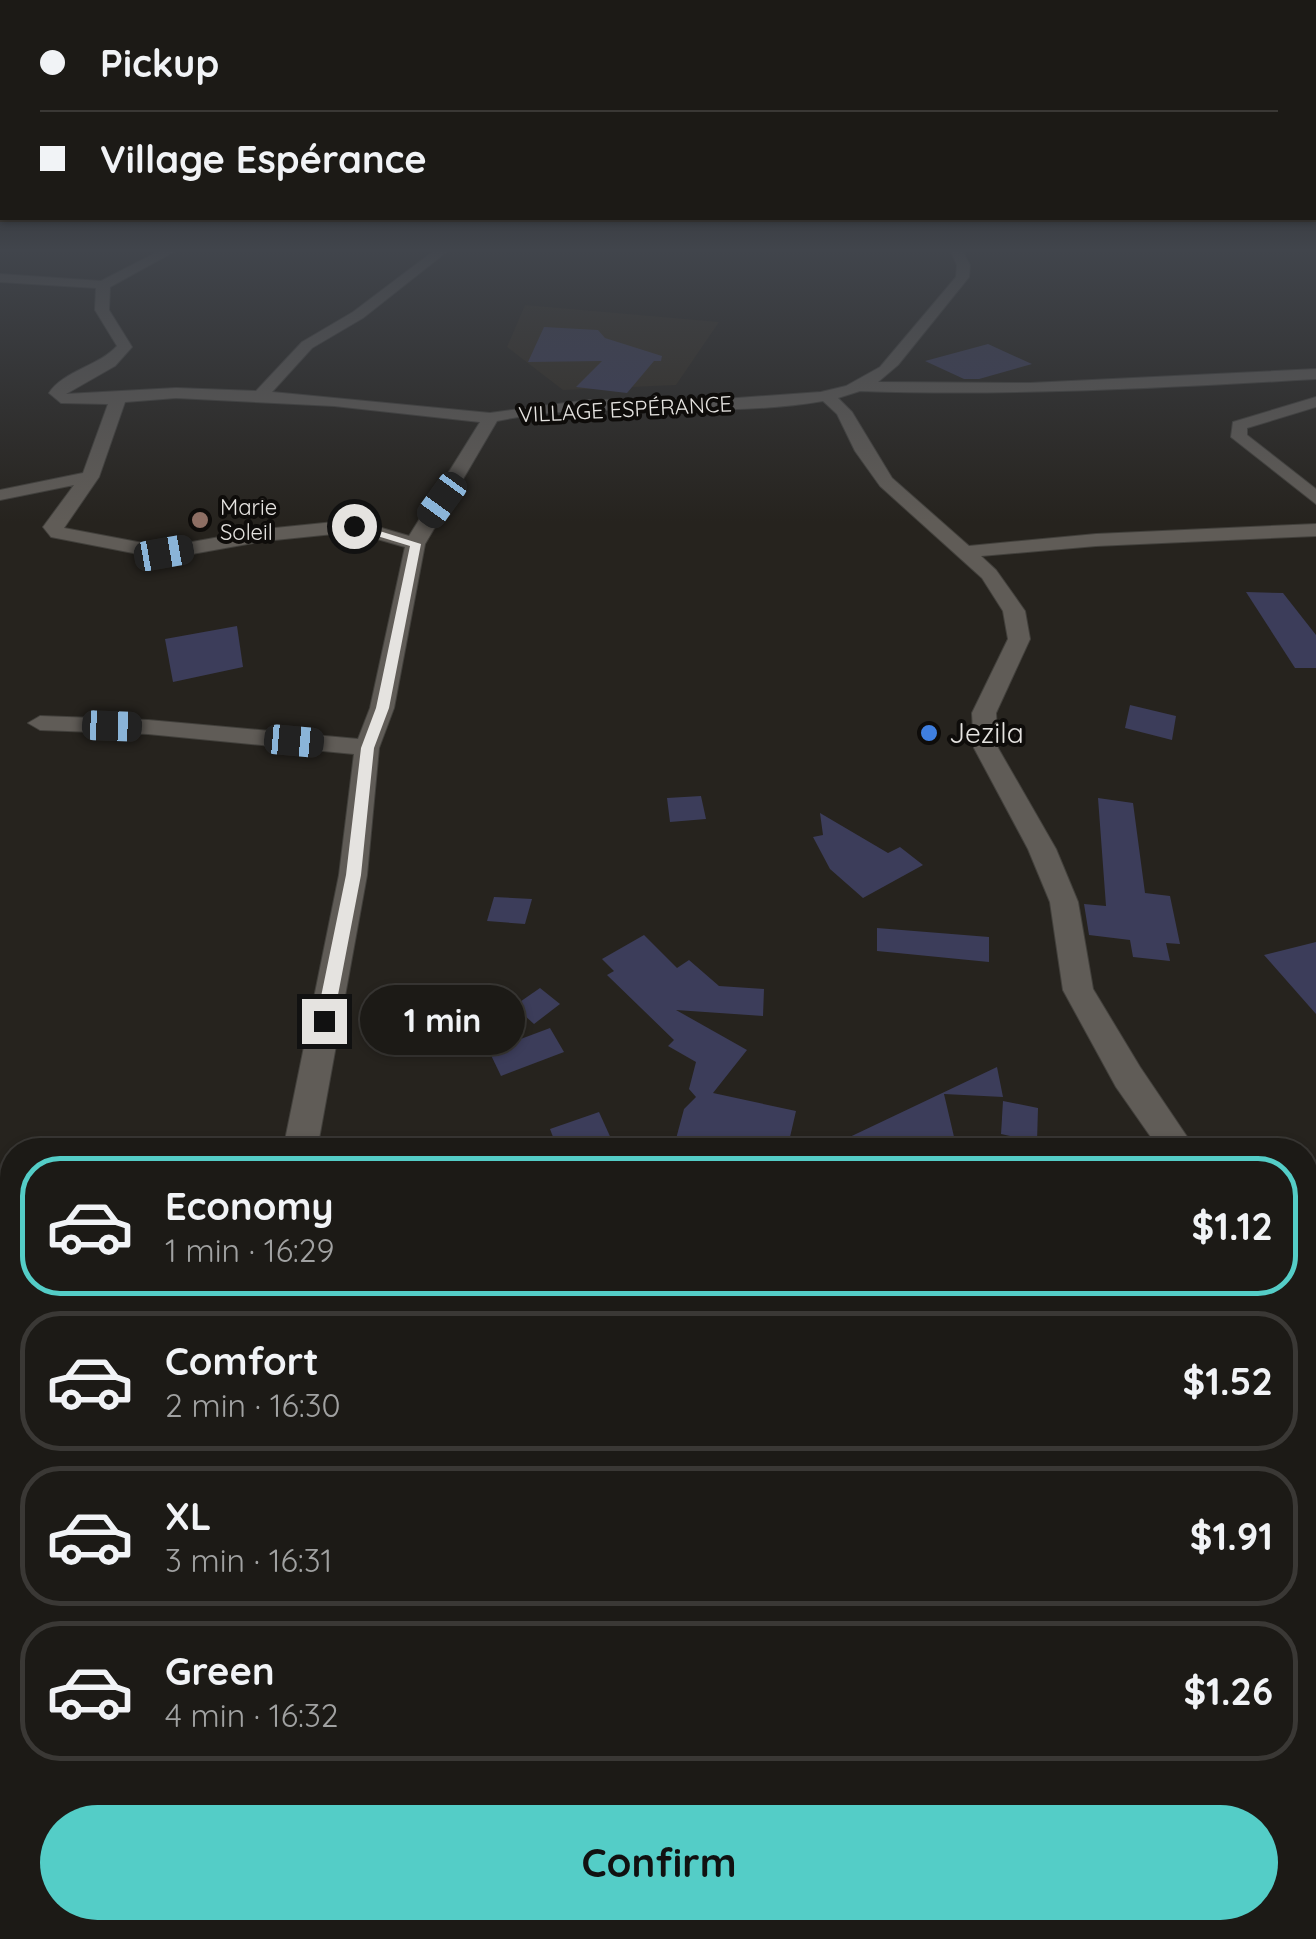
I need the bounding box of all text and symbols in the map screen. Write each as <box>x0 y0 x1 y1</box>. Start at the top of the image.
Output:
text: Pickup <box>100 39 219 87</box>
text: Village Espérance <box>100 135 427 183</box>
street label: VILLAGE ESPÉRANCE <box>518 389 732 429</box>
car <box>412 467 472 533</box>
place label: Marie Soleil <box>220 493 277 546</box>
route start <box>332 504 377 549</box>
marker: Marie Soleil <box>189 509 211 531</box>
car <box>132 533 196 573</box>
car <box>81 710 143 742</box>
place label: Jezila <box>949 715 1024 750</box>
marker: Jezila <box>918 722 940 744</box>
car <box>263 723 325 759</box>
callout: 1 min <box>359 986 524 1056</box>
route end <box>302 999 347 1044</box>
text: 1 min <box>404 1000 481 1040</box>
icon: car <box>45 1181 135 1271</box>
text: Economy <box>165 1182 334 1230</box>
text: $1.12 <box>1192 1202 1273 1250</box>
text: 1 min · 16:29 <box>165 1230 334 1270</box>
icon: car <box>45 1336 135 1426</box>
text: Comfort <box>165 1337 319 1385</box>
text: $1.52 <box>1183 1357 1273 1405</box>
text: 2 min · 16:30 <box>165 1385 341 1425</box>
icon: car <box>45 1491 135 1581</box>
text: XL <box>165 1492 211 1540</box>
text: $1.91 <box>1190 1512 1273 1560</box>
text: 3 min · 16:31 <box>165 1540 332 1580</box>
icon: car <box>45 1646 135 1736</box>
text: Green <box>165 1647 275 1695</box>
text: $1.26 <box>1183 1667 1273 1715</box>
text: 4 min · 16:32 <box>165 1695 338 1735</box>
button: Confirm <box>40 1805 1278 1920</box>

